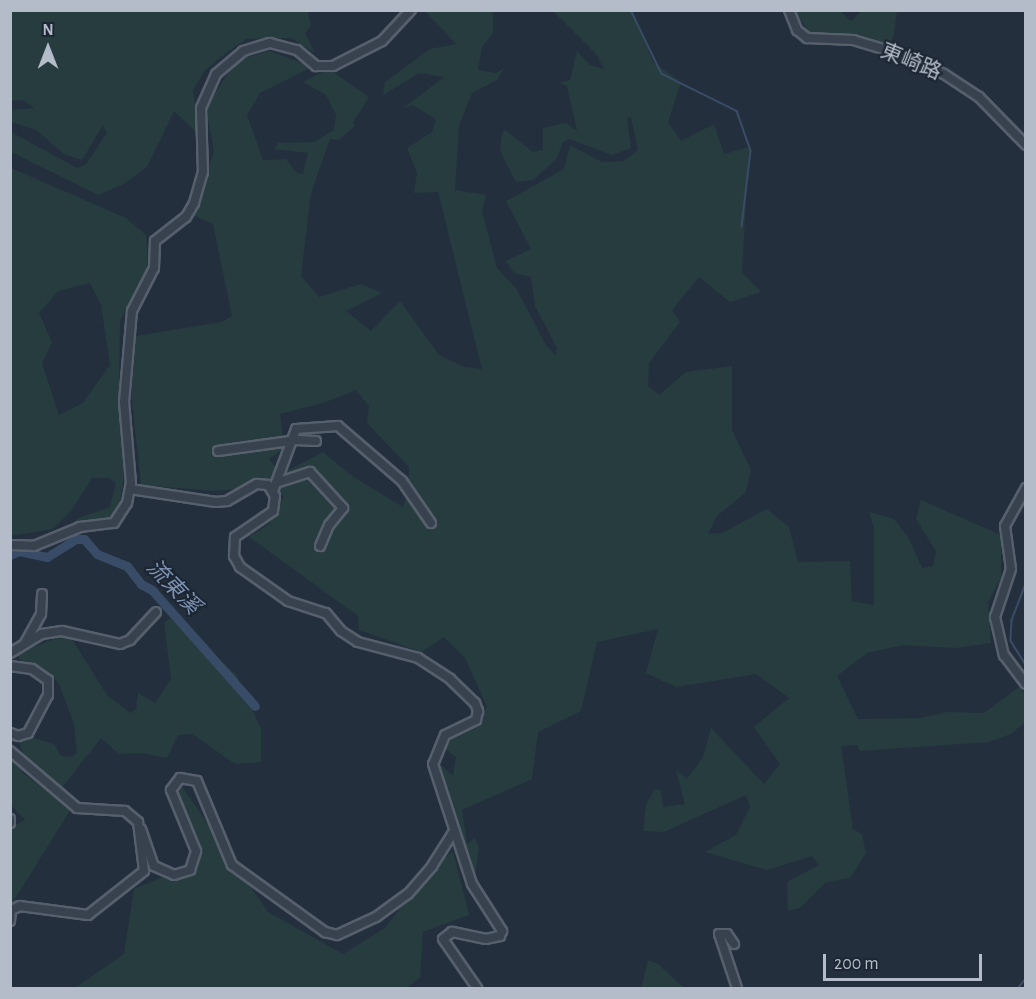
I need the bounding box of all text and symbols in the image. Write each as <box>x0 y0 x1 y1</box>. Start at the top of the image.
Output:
north arrow <box>18 18 78 78</box>
text: N <box>42 22 54 38</box>
street label: 東崎路 <box>877 39 945 85</box>
water label: 流東溪 <box>141 554 205 620</box>
scale bar <box>826 942 985 980</box>
text: 200 m <box>834 955 879 973</box>

